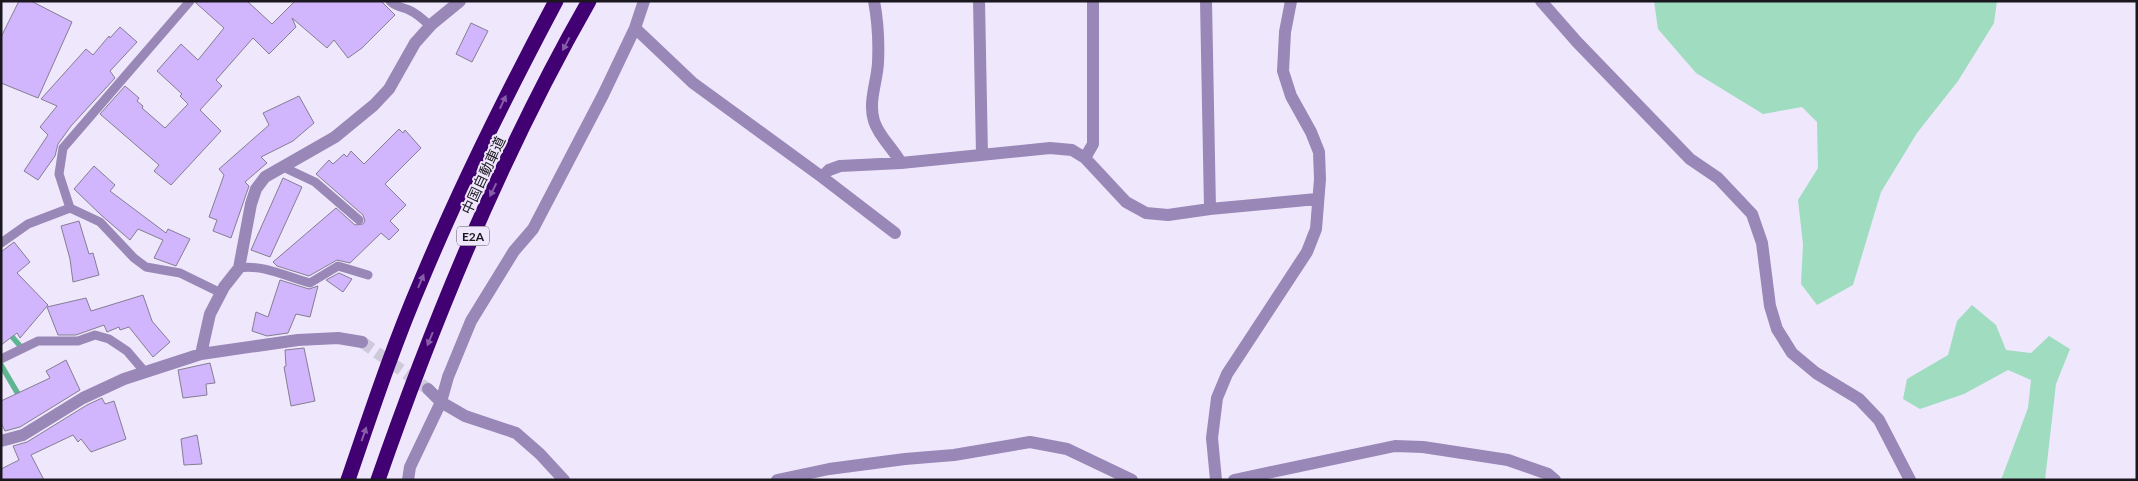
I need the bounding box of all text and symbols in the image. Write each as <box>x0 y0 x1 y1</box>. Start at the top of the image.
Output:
one-way arrow <box>562 37 570 51</box>
one-way arrow <box>499 95 507 109</box>
street label: 中国自動車道 <box>458 133 508 217</box>
one-way arrow <box>489 183 497 197</box>
road number: E2A <box>457 227 489 246</box>
one-way arrow <box>417 274 425 288</box>
one-way arrow <box>426 332 434 347</box>
one-way arrow <box>361 426 368 441</box>

